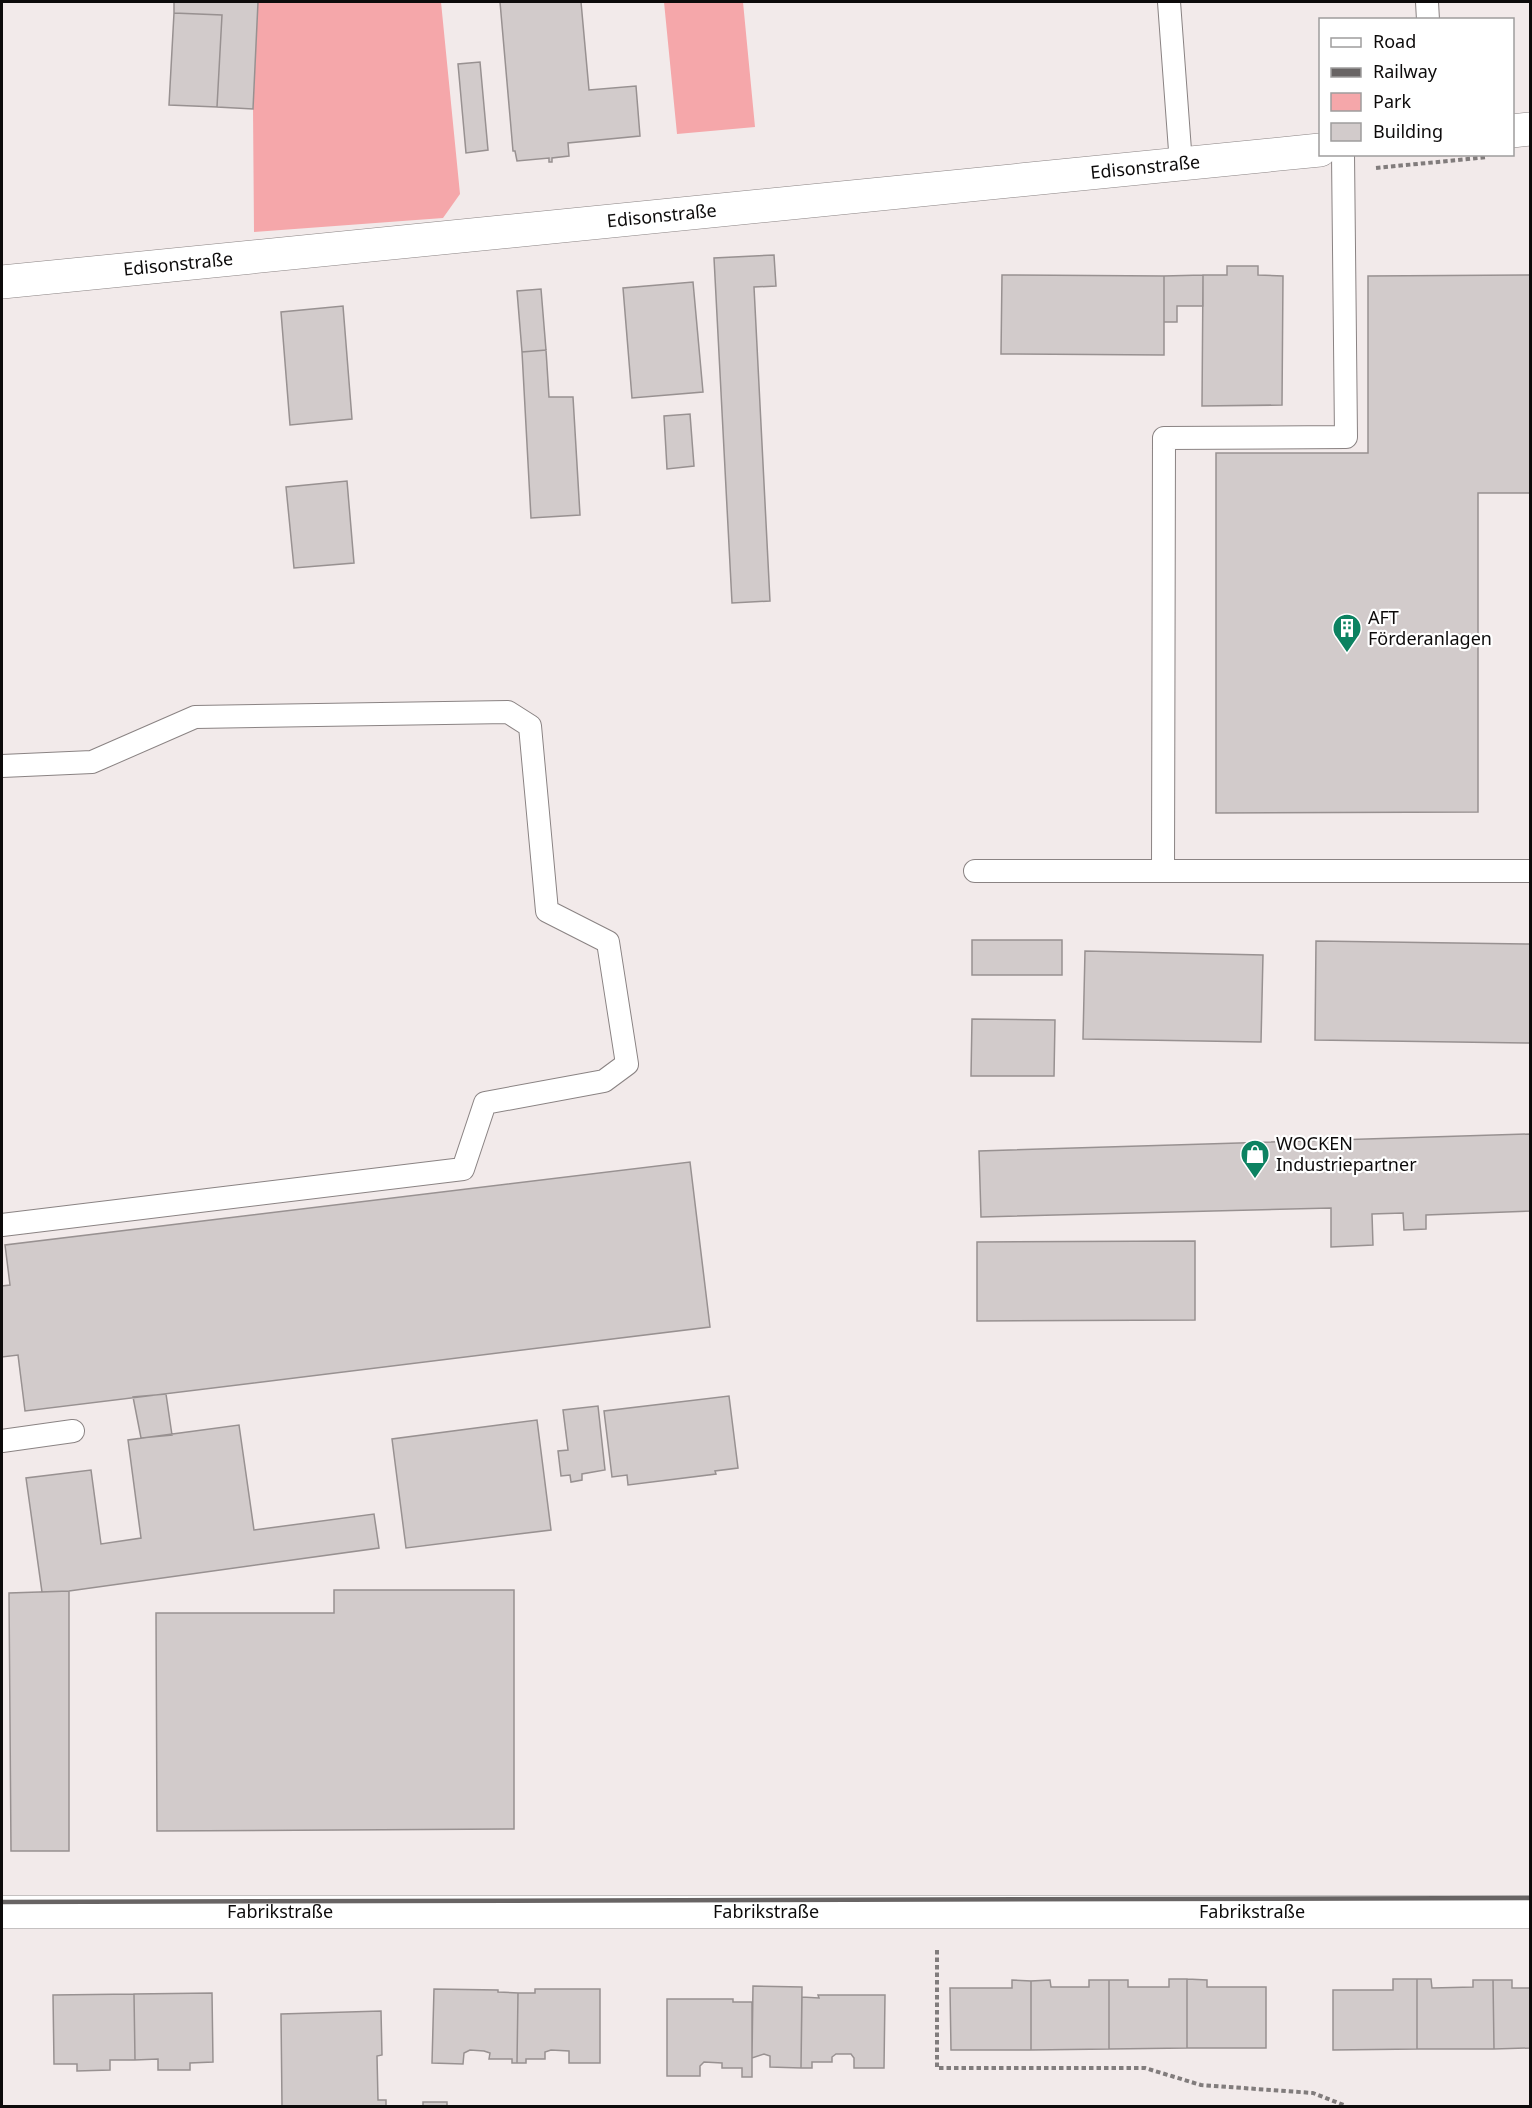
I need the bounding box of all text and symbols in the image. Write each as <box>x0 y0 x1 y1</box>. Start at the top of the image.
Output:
legend <box>1319 18 1514 156</box>
text: Road <box>1373 29 1416 53</box>
text: Railway <box>1373 59 1438 83</box>
text: Park <box>1373 89 1411 113</box>
text: Building <box>1373 119 1443 143</box>
street label: Edisonstraße <box>1089 149 1201 184</box>
street label: Edisonstraße <box>606 198 718 232</box>
street label: Edisonstraße <box>122 246 234 281</box>
place label: AFT Förderanlagen <box>1368 605 1492 650</box>
building icon: AFT Förderanlagen <box>1331 612 1363 654</box>
place label: WOCKEN Industriepartner <box>1276 1131 1417 1176</box>
shop icon: WOCKEN Industriepartner <box>1239 1138 1271 1180</box>
street label: Fabrikstraße <box>227 1899 333 1923</box>
street label: Fabrikstraße <box>713 1899 819 1923</box>
street label: Fabrikstraße <box>1199 1899 1305 1923</box>

